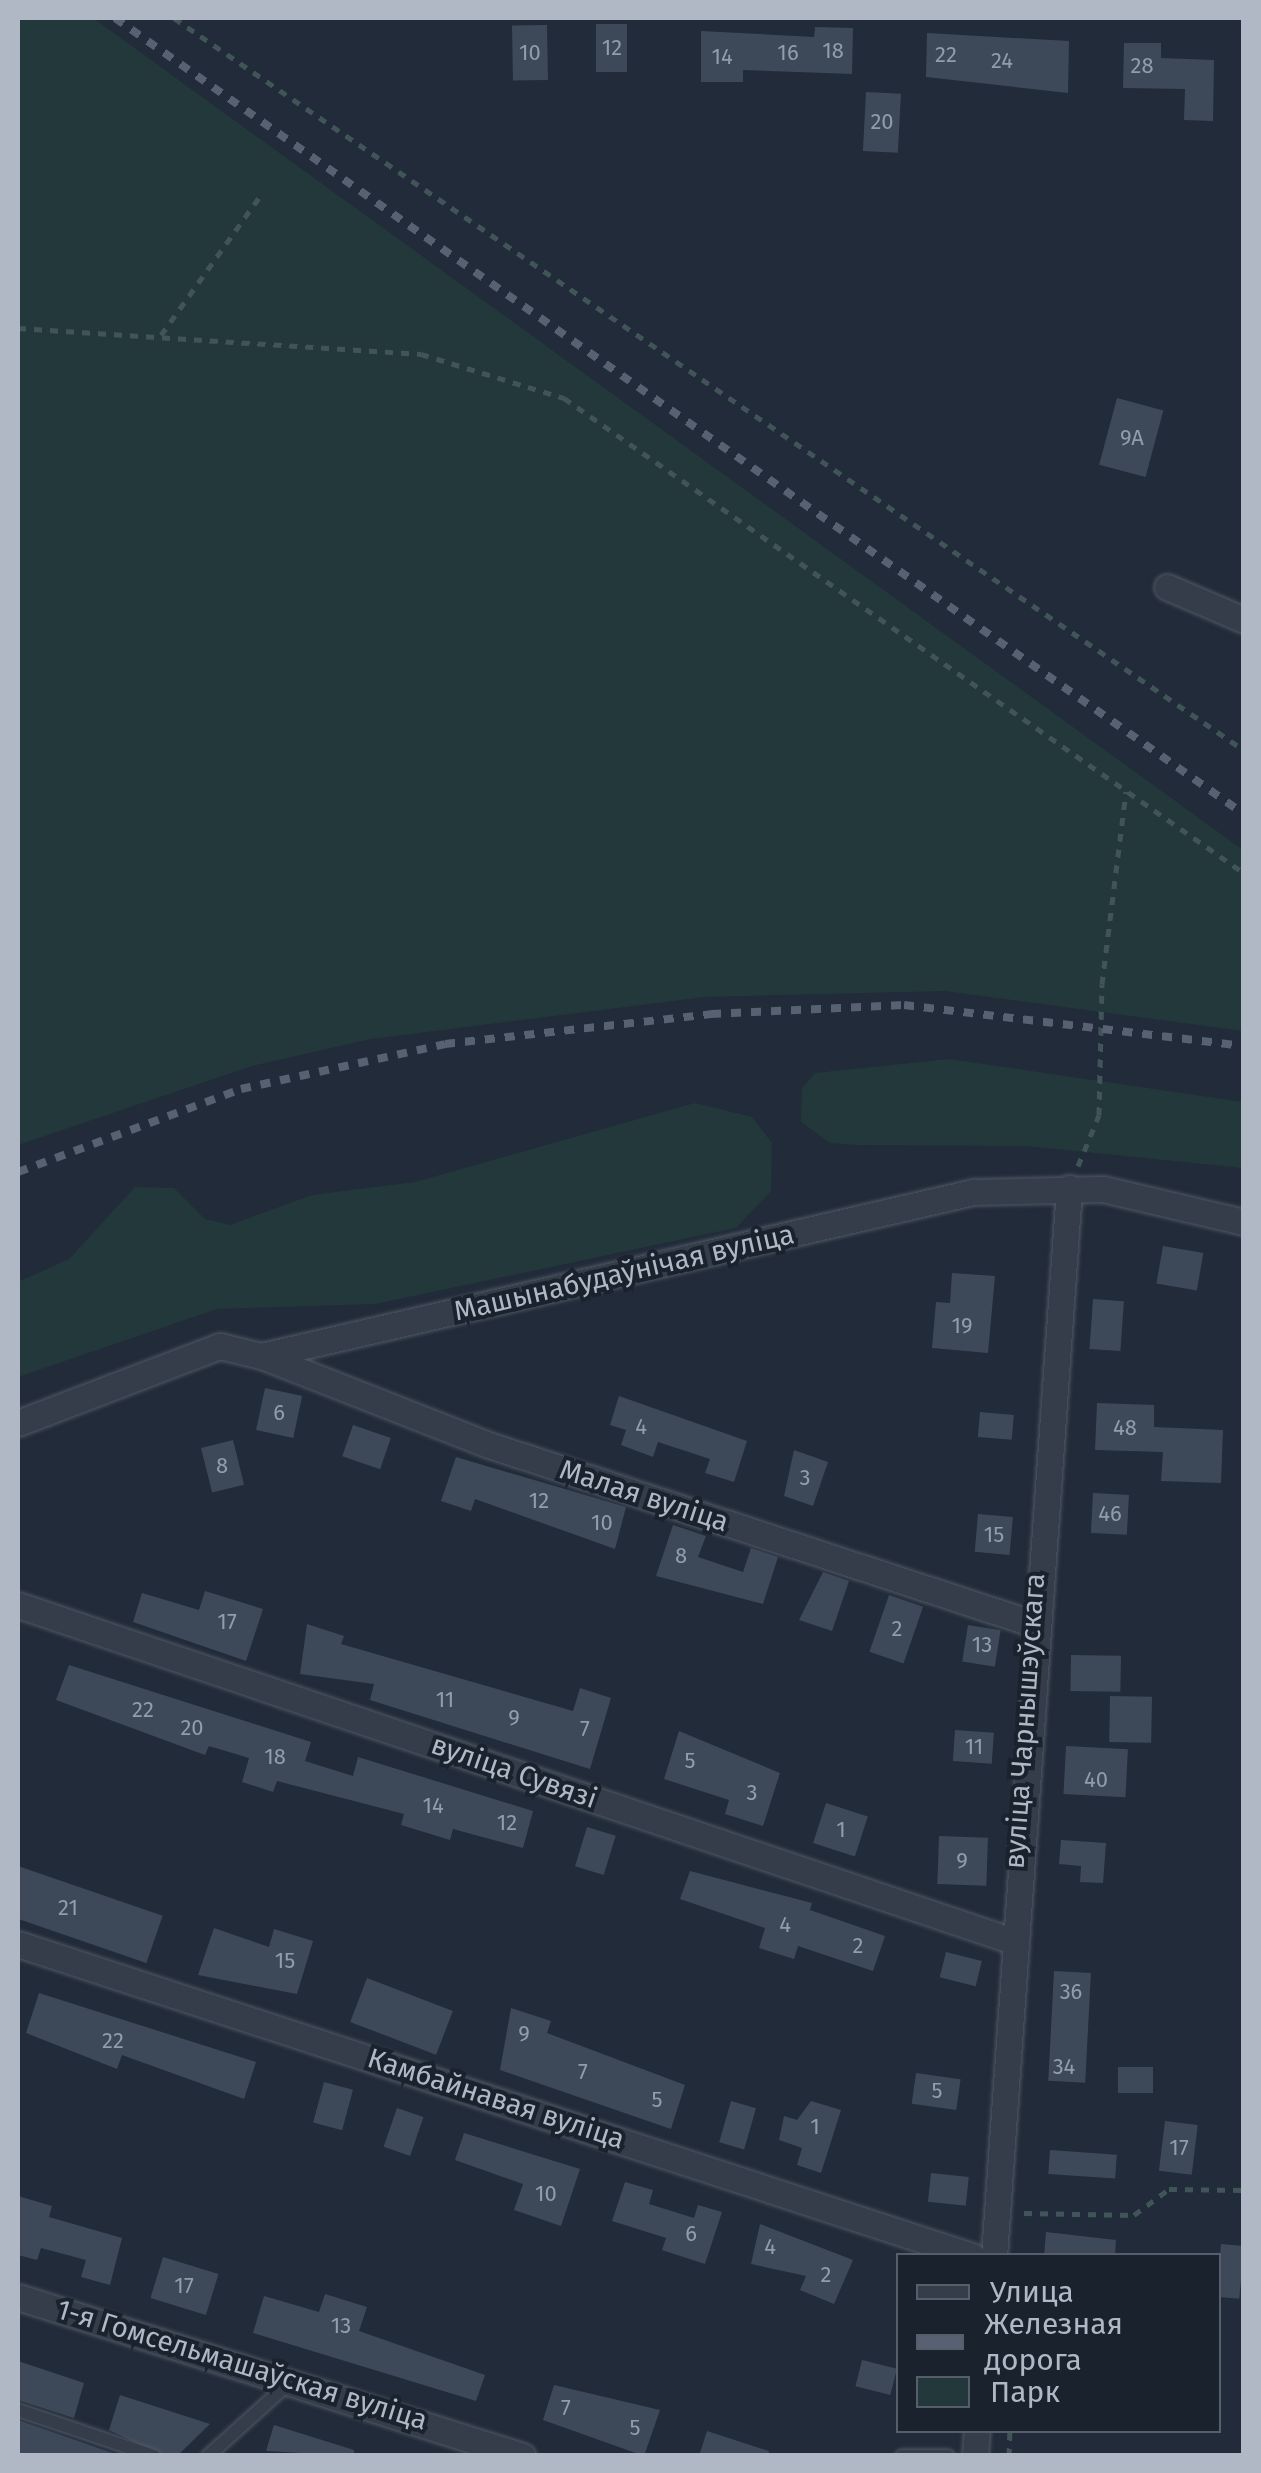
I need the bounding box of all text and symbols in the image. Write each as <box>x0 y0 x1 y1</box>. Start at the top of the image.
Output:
house number: 12 <box>602 35 622 61</box>
house number: 18 <box>822 38 844 64</box>
house number: 10 <box>519 40 541 66</box>
house number: 16 <box>777 40 799 66</box>
house number: 22 <box>935 42 957 68</box>
house number: 14 <box>711 44 733 70</box>
house number: 24 <box>991 48 1013 74</box>
house number: 28 <box>1130 53 1154 79</box>
house number: 20 <box>870 109 894 135</box>
house number: 9А <box>1120 425 1144 451</box>
street label: Машынабудаўнічая вуліца <box>451 1217 797 1329</box>
house number: 19 <box>951 1313 973 1339</box>
house number: 6 <box>273 1400 285 1426</box>
house number: 4 <box>635 1414 647 1440</box>
house number: 48 <box>1113 1415 1137 1441</box>
house number: 8 <box>216 1453 228 1479</box>
street label: Малая вуліца <box>555 1453 733 1539</box>
house number: 3 <box>800 1465 810 1491</box>
house number: 12 <box>529 1488 549 1514</box>
house number: 46 <box>1098 1501 1122 1527</box>
house number: 10 <box>591 1510 613 1536</box>
house number: 15 <box>984 1522 1004 1548</box>
house number: 8 <box>675 1543 687 1569</box>
street label: вуліца Чарнышэўскага <box>998 1572 1052 1870</box>
house number: 17 <box>217 1609 237 1635</box>
house number: 2 <box>892 1616 902 1642</box>
house number: 13 <box>972 1632 992 1658</box>
house number: 11 <box>436 1687 454 1713</box>
house number: 22 <box>132 1697 154 1723</box>
house number: 9 <box>508 1705 520 1731</box>
house number: 20 <box>180 1715 204 1741</box>
house number: 7 <box>580 1716 590 1742</box>
street label: вуліца Сувязі <box>427 1728 601 1816</box>
house number: 11 <box>965 1734 983 1760</box>
house number: 18 <box>264 1744 286 1770</box>
house number: 5 <box>684 1748 696 1774</box>
house number: 40 <box>1084 1767 1108 1793</box>
house number: 3 <box>747 1780 757 1806</box>
house number: 14 <box>422 1793 444 1819</box>
house number: 12 <box>497 1810 517 1836</box>
house number: 1 <box>836 1817 846 1843</box>
house number: 9 <box>956 1848 968 1874</box>
house number: 21 <box>58 1895 78 1921</box>
house number: 4 <box>779 1912 791 1938</box>
house number: 2 <box>853 1933 863 1959</box>
house number: 15 <box>275 1948 295 1974</box>
house number: 36 <box>1060 1979 1082 2005</box>
house number: 9 <box>518 2021 530 2047</box>
house number: 22 <box>102 2028 124 2054</box>
street label: Камбайнавая вуліца <box>363 2042 629 2156</box>
house number: 34 <box>1053 2054 1075 2080</box>
house number: 7 <box>578 2059 588 2085</box>
house number: 5 <box>931 2078 943 2104</box>
house number: 5 <box>651 2087 663 2113</box>
house number: 1 <box>810 2114 820 2140</box>
house number: 17 <box>1169 2135 1189 2161</box>
house number: 10 <box>535 2181 557 2207</box>
house number: 6 <box>685 2221 697 2247</box>
house number: 4 <box>764 2234 776 2260</box>
legend <box>896 2253 1221 2433</box>
house number: 2 <box>821 2262 831 2288</box>
house number: 17 <box>174 2273 194 2299</box>
text: Улица <box>990 2274 1074 2310</box>
street label: 1-я Гомсельмашаўская вуліца <box>53 2293 431 2437</box>
text: Железная дорога <box>984 2306 1123 2378</box>
house number: 13 <box>331 2313 351 2339</box>
text: Парк <box>990 2374 1060 2410</box>
house number: 7 <box>561 2395 571 2421</box>
house number: 5 <box>629 2415 641 2441</box>

